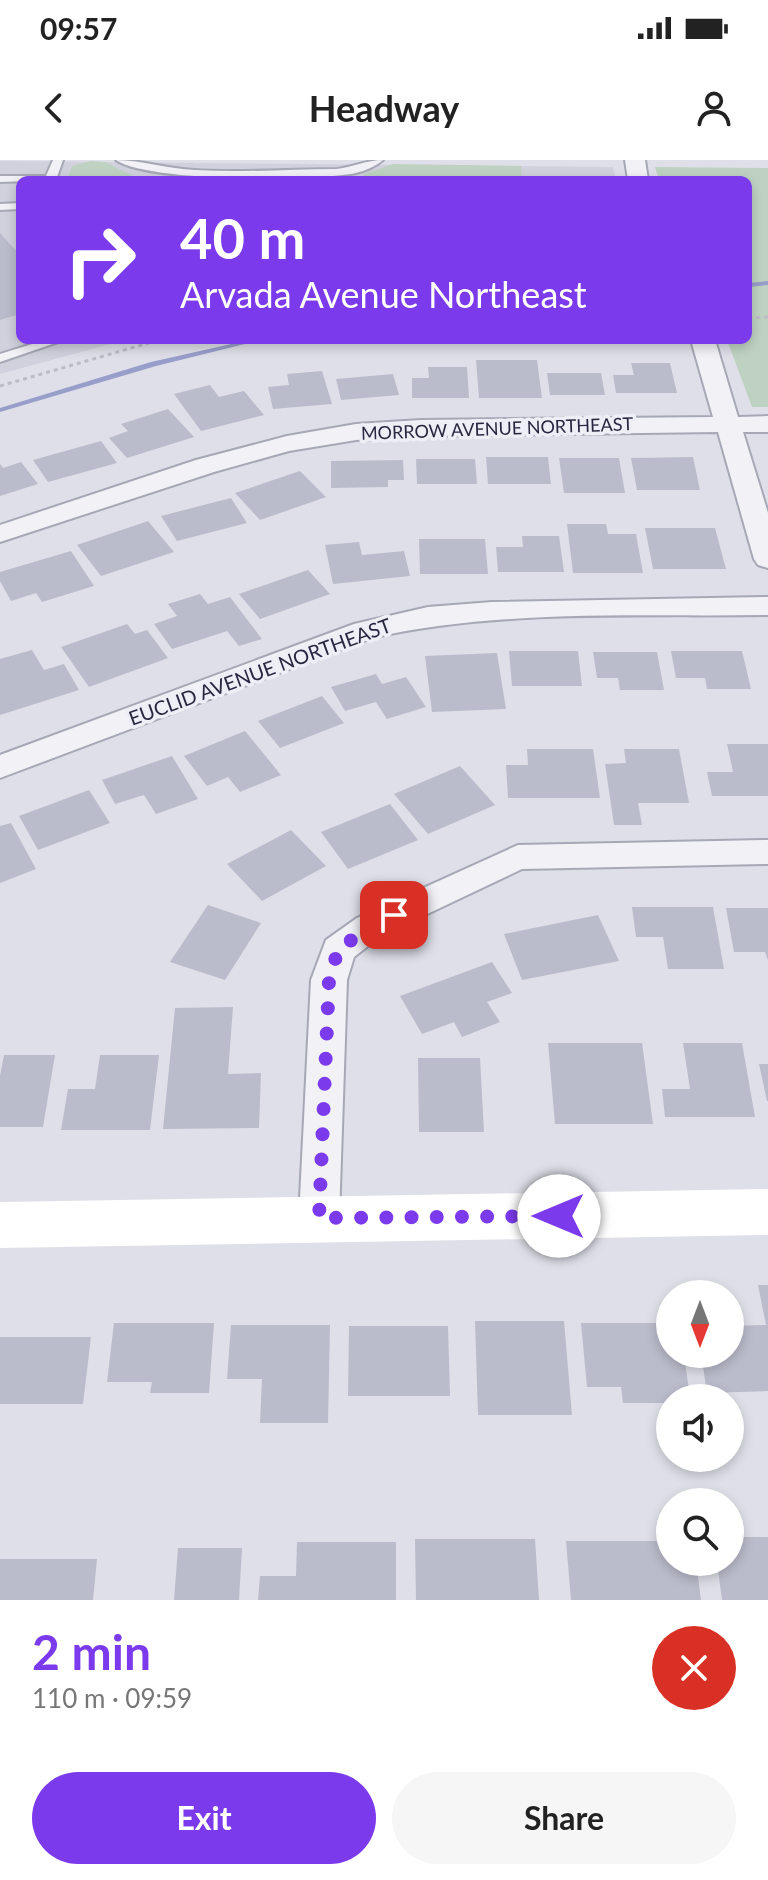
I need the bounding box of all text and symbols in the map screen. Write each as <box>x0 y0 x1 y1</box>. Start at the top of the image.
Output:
text: 09:57 <box>40 10 117 46</box>
icon: back <box>32 86 76 130</box>
text: Headway <box>309 86 459 130</box>
icon: person <box>692 86 736 130</box>
text: 40 m <box>180 204 305 271</box>
icon: right <box>48 208 152 312</box>
text: Arvada Avenue Northeast <box>180 272 587 316</box>
street label: MORROW AVENUE NORTHEAST <box>361 412 634 444</box>
street label: EUCLID AVENUE NORTHEAST <box>125 612 394 730</box>
pin <box>360 881 428 949</box>
icon: arrive <box>372 893 416 937</box>
position arrow <box>517 1174 601 1258</box>
north arrow <box>656 1280 744 1368</box>
map controls <box>656 1280 744 1576</box>
button: sound <box>656 1384 744 1472</box>
button: search <box>656 1488 744 1576</box>
text: 2 min <box>32 1623 151 1680</box>
button: close <box>652 1626 736 1710</box>
text: 110 m · 09:59 <box>32 1682 192 1714</box>
button: Exit <box>32 1772 376 1864</box>
button: Share <box>392 1772 736 1864</box>

